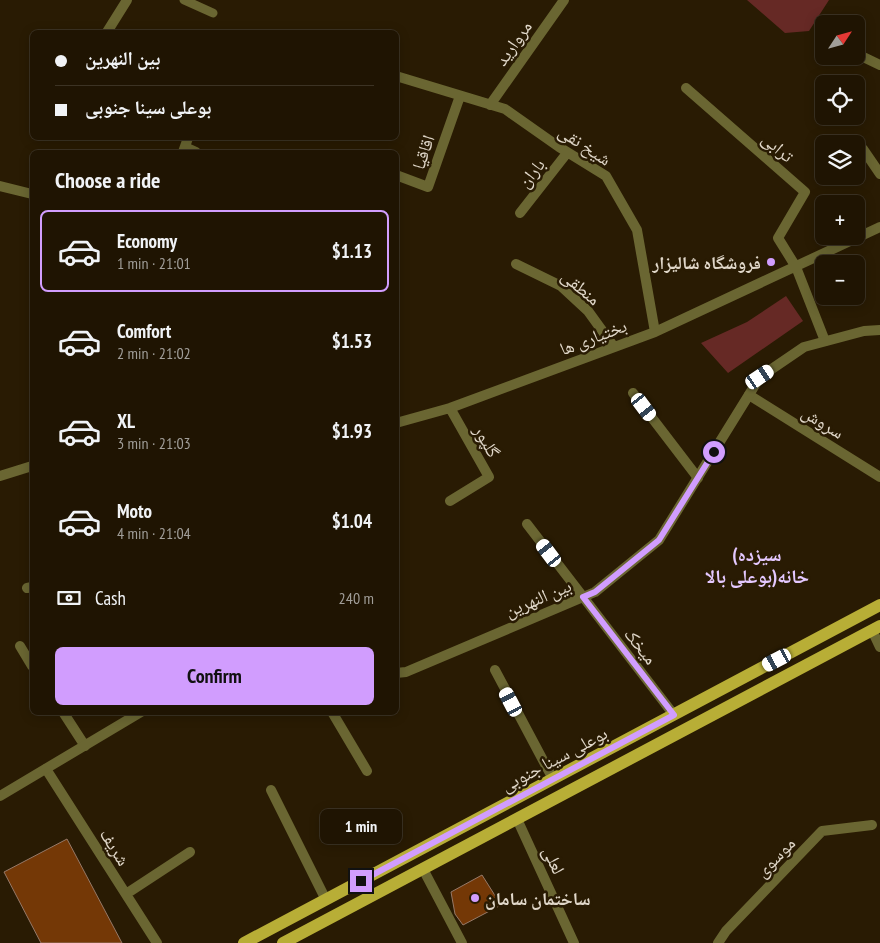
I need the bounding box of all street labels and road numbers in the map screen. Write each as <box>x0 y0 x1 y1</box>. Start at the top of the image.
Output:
street label: مروارید <box>489 16 537 70</box>
street label: شیخ نقی <box>554 119 616 171</box>
street label: ترابی <box>757 127 799 167</box>
street label: اقاقیا <box>406 132 440 172</box>
street label: باران <box>512 154 550 192</box>
street label: منطقی <box>557 264 605 310</box>
street label: بختیاری ها <box>556 314 630 360</box>
street label: سروش <box>797 400 849 444</box>
street label: گلپور <box>468 420 506 462</box>
street label: بین النهرین <box>501 574 575 622</box>
street label: میخک <box>619 623 663 669</box>
street label: بوعلی سینا جنوبی <box>497 721 611 797</box>
street label: شریف <box>95 824 135 870</box>
street label: موسوی <box>750 832 800 882</box>
street label: لعلی <box>538 842 570 878</box>

